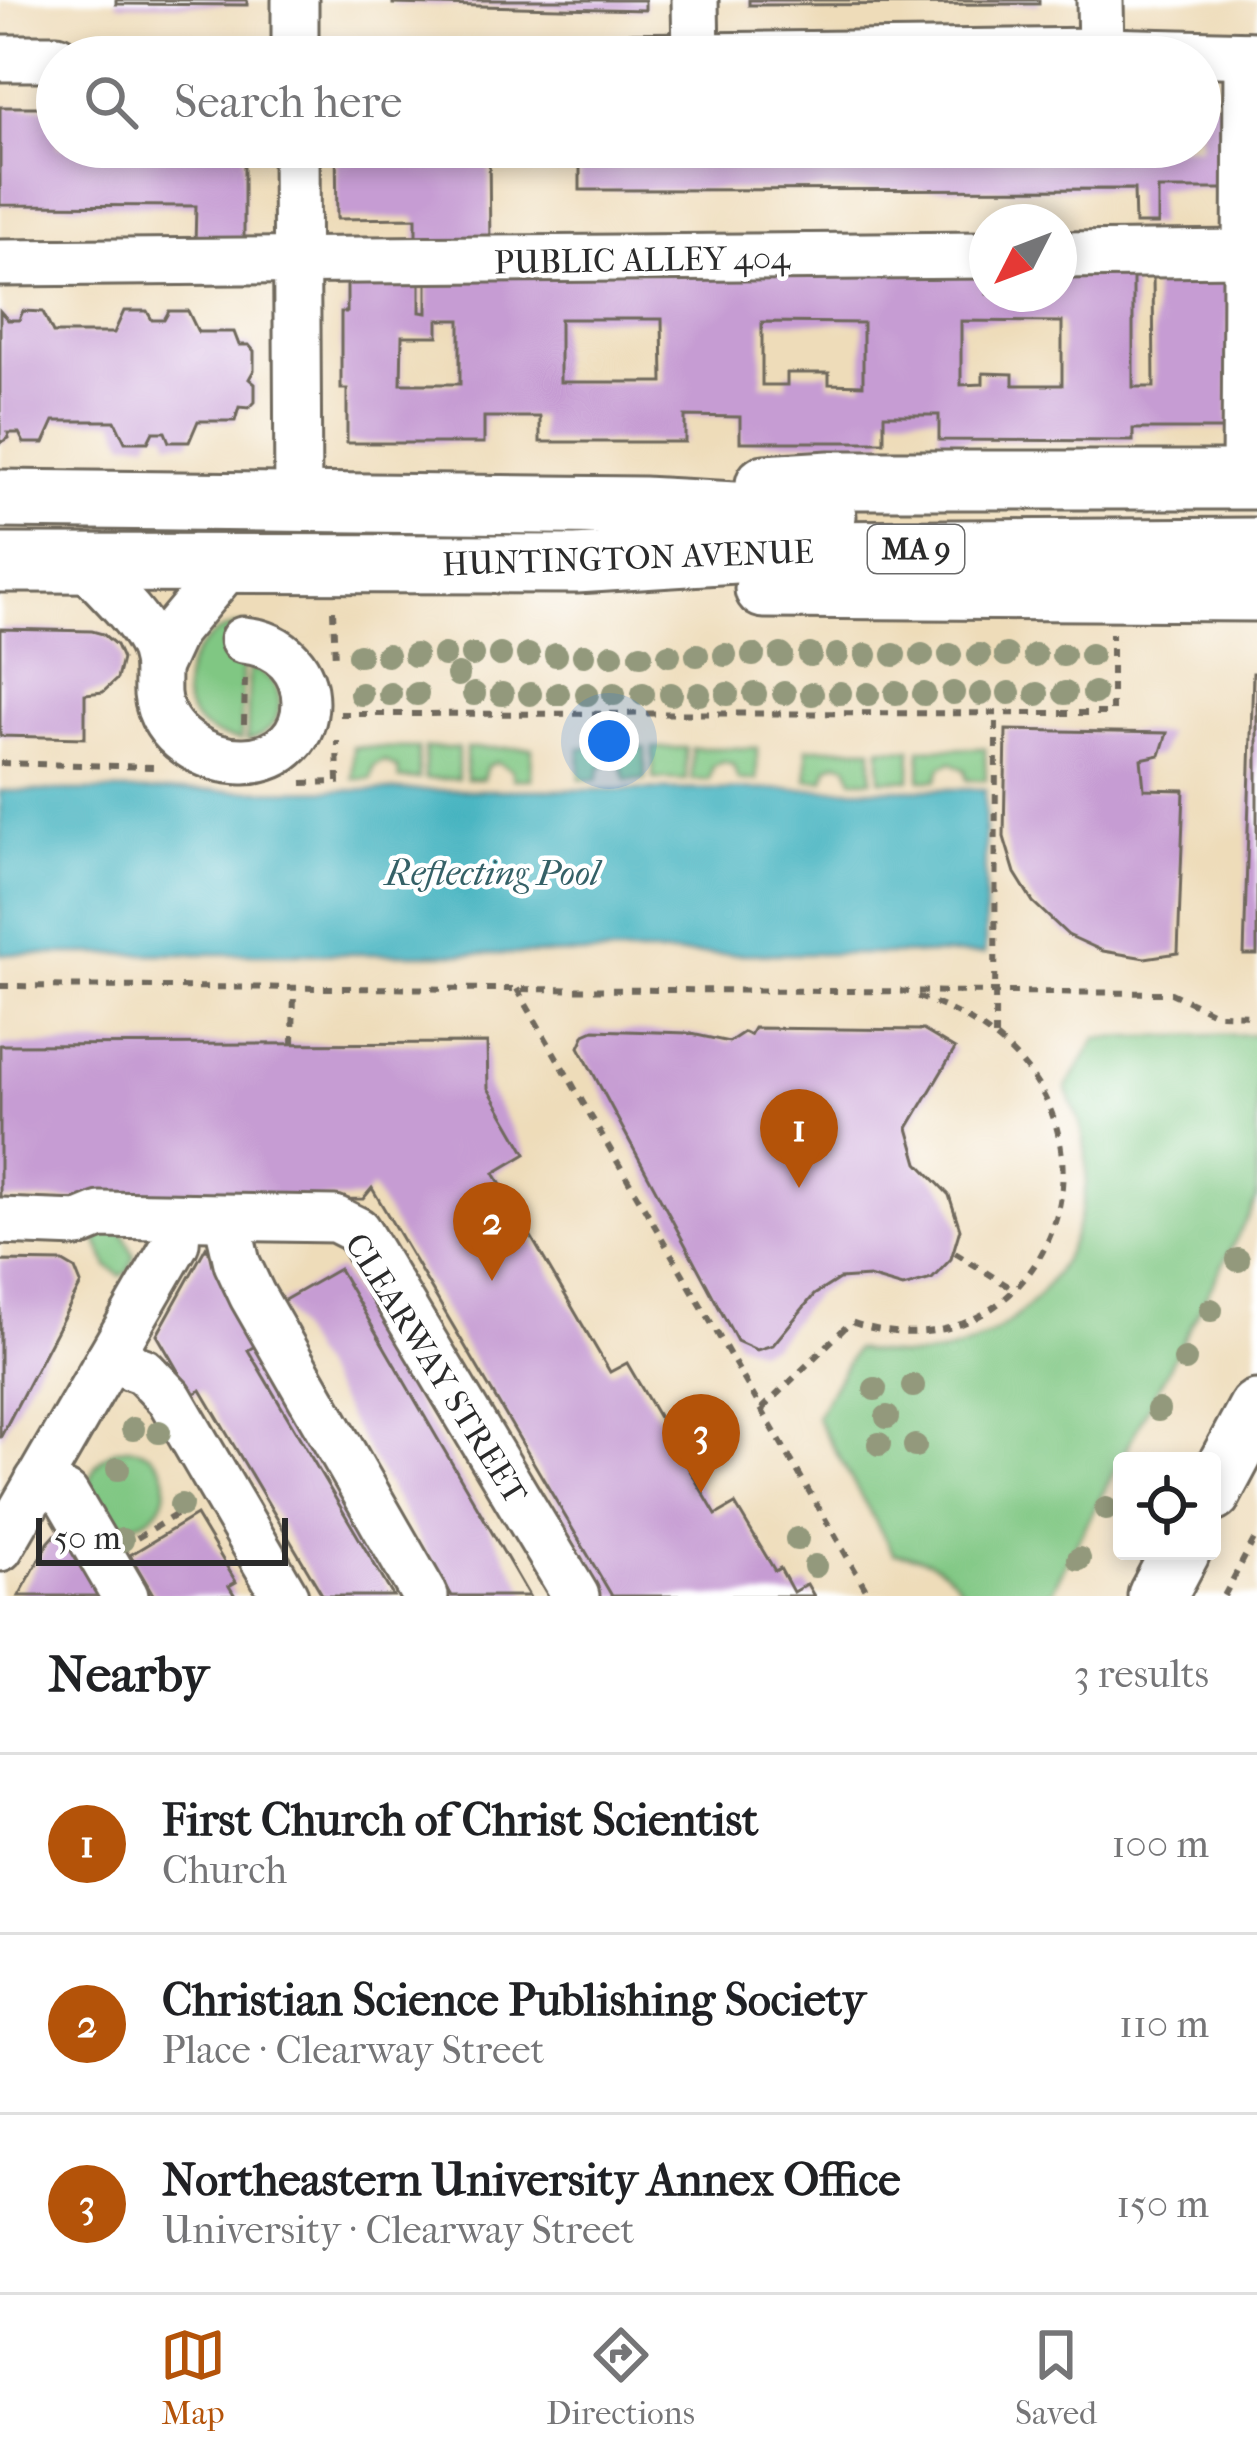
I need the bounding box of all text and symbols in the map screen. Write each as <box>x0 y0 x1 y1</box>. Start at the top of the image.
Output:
search box <box>36 36 1221 168</box>
icon: search <box>78 69 144 135</box>
text: Search here <box>174 76 402 129</box>
north arrow <box>969 204 1077 312</box>
street label: PUBLIC ALLEY 404 <box>494 238 792 283</box>
road number: MA 9 <box>868 525 964 573</box>
street label: HUNTINGTON AVENUE <box>442 533 815 584</box>
your location <box>579 711 639 771</box>
water label: Reflecting Pool <box>383 852 603 894</box>
pin: 1 <box>760 1089 838 1188</box>
pin: 2 <box>453 1182 531 1281</box>
street label: CLEARWAY STREET <box>337 1226 535 1512</box>
pin: 3 <box>662 1394 740 1493</box>
map controls <box>1113 1452 1221 1560</box>
button: locate <box>1113 1452 1221 1560</box>
scale bar <box>36 1512 288 1565</box>
text: 50 m <box>54 1519 121 1558</box>
text: Nearby <box>48 1644 209 1704</box>
text: 3 results <box>1074 1651 1209 1697</box>
text: First Church of Christ Scientist <box>162 1794 758 1847</box>
text: 1 <box>80 1821 94 1867</box>
text: 100 m <box>1111 1821 1209 1867</box>
text: Church <box>162 1847 287 1893</box>
text: Christian Science Publishing Society <box>162 1974 866 2027</box>
text: 2 <box>77 2001 97 2047</box>
text: 110 m <box>1119 2001 1209 2047</box>
text: Place · Clearway Street <box>162 2027 544 2073</box>
text: Northeastern University Annex Office <box>162 2154 901 2207</box>
text: 3 <box>79 2181 95 2227</box>
text: 150 m <box>1116 2181 1209 2227</box>
text: University · Clearway Street <box>162 2207 634 2253</box>
tab: Map <box>160 2322 226 2433</box>
tab: Directions <box>546 2322 695 2433</box>
tab: Saved <box>1015 2322 1097 2433</box>

